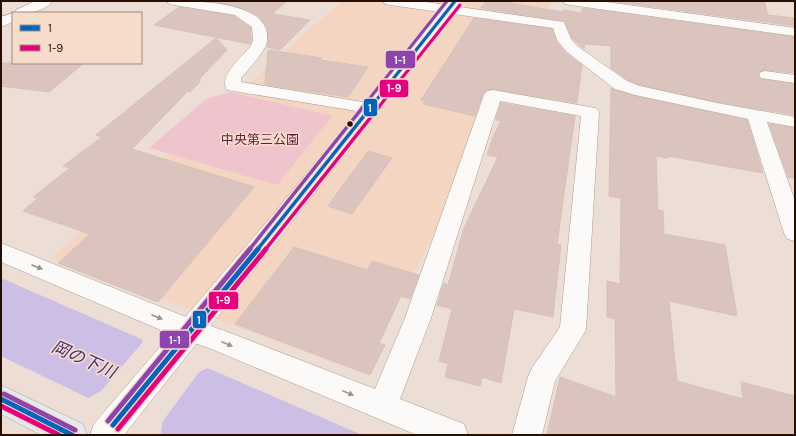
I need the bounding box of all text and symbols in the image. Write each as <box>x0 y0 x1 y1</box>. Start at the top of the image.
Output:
legend <box>12 12 142 64</box>
text: 1 <box>48 21 52 35</box>
text: 1-9 <box>48 41 63 55</box>
line badge: 1-1 <box>385 50 416 69</box>
text: 1-1 <box>394 54 406 67</box>
line badge: 1-9 <box>379 79 409 98</box>
text: 1-9 <box>387 82 402 95</box>
line badge: 1 <box>363 98 378 117</box>
text: 1 <box>368 102 372 115</box>
unlabelled marker <box>345 119 355 129</box>
park label: 中央第三公園 <box>221 132 299 147</box>
one-way arrow <box>31 264 43 270</box>
line badge: 1-9 <box>208 291 239 310</box>
text: 1-9 <box>216 294 231 307</box>
line badge: 1 <box>192 310 207 329</box>
one-way arrow <box>152 314 163 320</box>
text: 1 <box>197 314 201 327</box>
line badge: 1-1 <box>159 330 190 349</box>
text: 1-1 <box>169 334 181 347</box>
water label: 岡の下川 <box>49 336 121 383</box>
one-way arrow <box>222 341 234 347</box>
one-way arrow <box>342 390 354 396</box>

